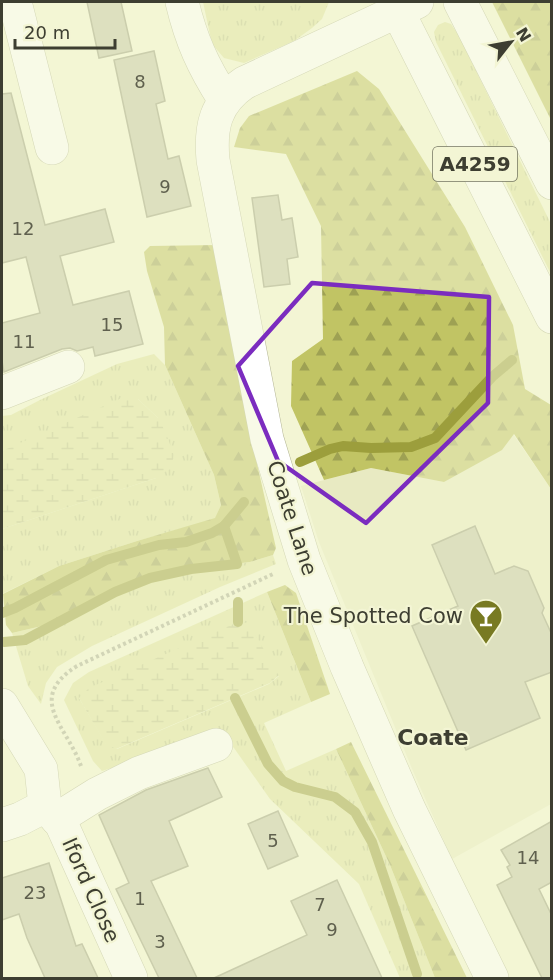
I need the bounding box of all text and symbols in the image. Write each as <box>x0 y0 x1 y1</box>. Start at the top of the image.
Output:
scale bar <box>15 12 116 50</box>
north arrow <box>481 12 541 72</box>
text: 20 m <box>24 22 70 43</box>
text: N <box>512 24 535 45</box>
house number: 8 <box>134 71 146 92</box>
road number: A4259 <box>433 147 517 181</box>
house number: 9 <box>159 176 171 197</box>
house number: 12 <box>12 218 34 239</box>
house number: 15 <box>101 314 123 335</box>
house number: 11 <box>13 331 35 352</box>
street label: Coate Lane <box>262 458 322 578</box>
bar icon: The Spotted Cow <box>468 598 504 645</box>
place label: The Spotted Cow <box>283 604 463 628</box>
district label: Coate <box>397 725 469 750</box>
house number: 5 <box>267 830 279 851</box>
street label: Iford Close <box>57 834 125 946</box>
house number: 14 <box>517 847 539 868</box>
house number: 23 <box>24 882 46 903</box>
house number: 1 <box>134 888 146 909</box>
house number: 7 <box>314 894 326 915</box>
house number: 9 <box>326 919 338 940</box>
house number: 3 <box>154 931 166 952</box>

